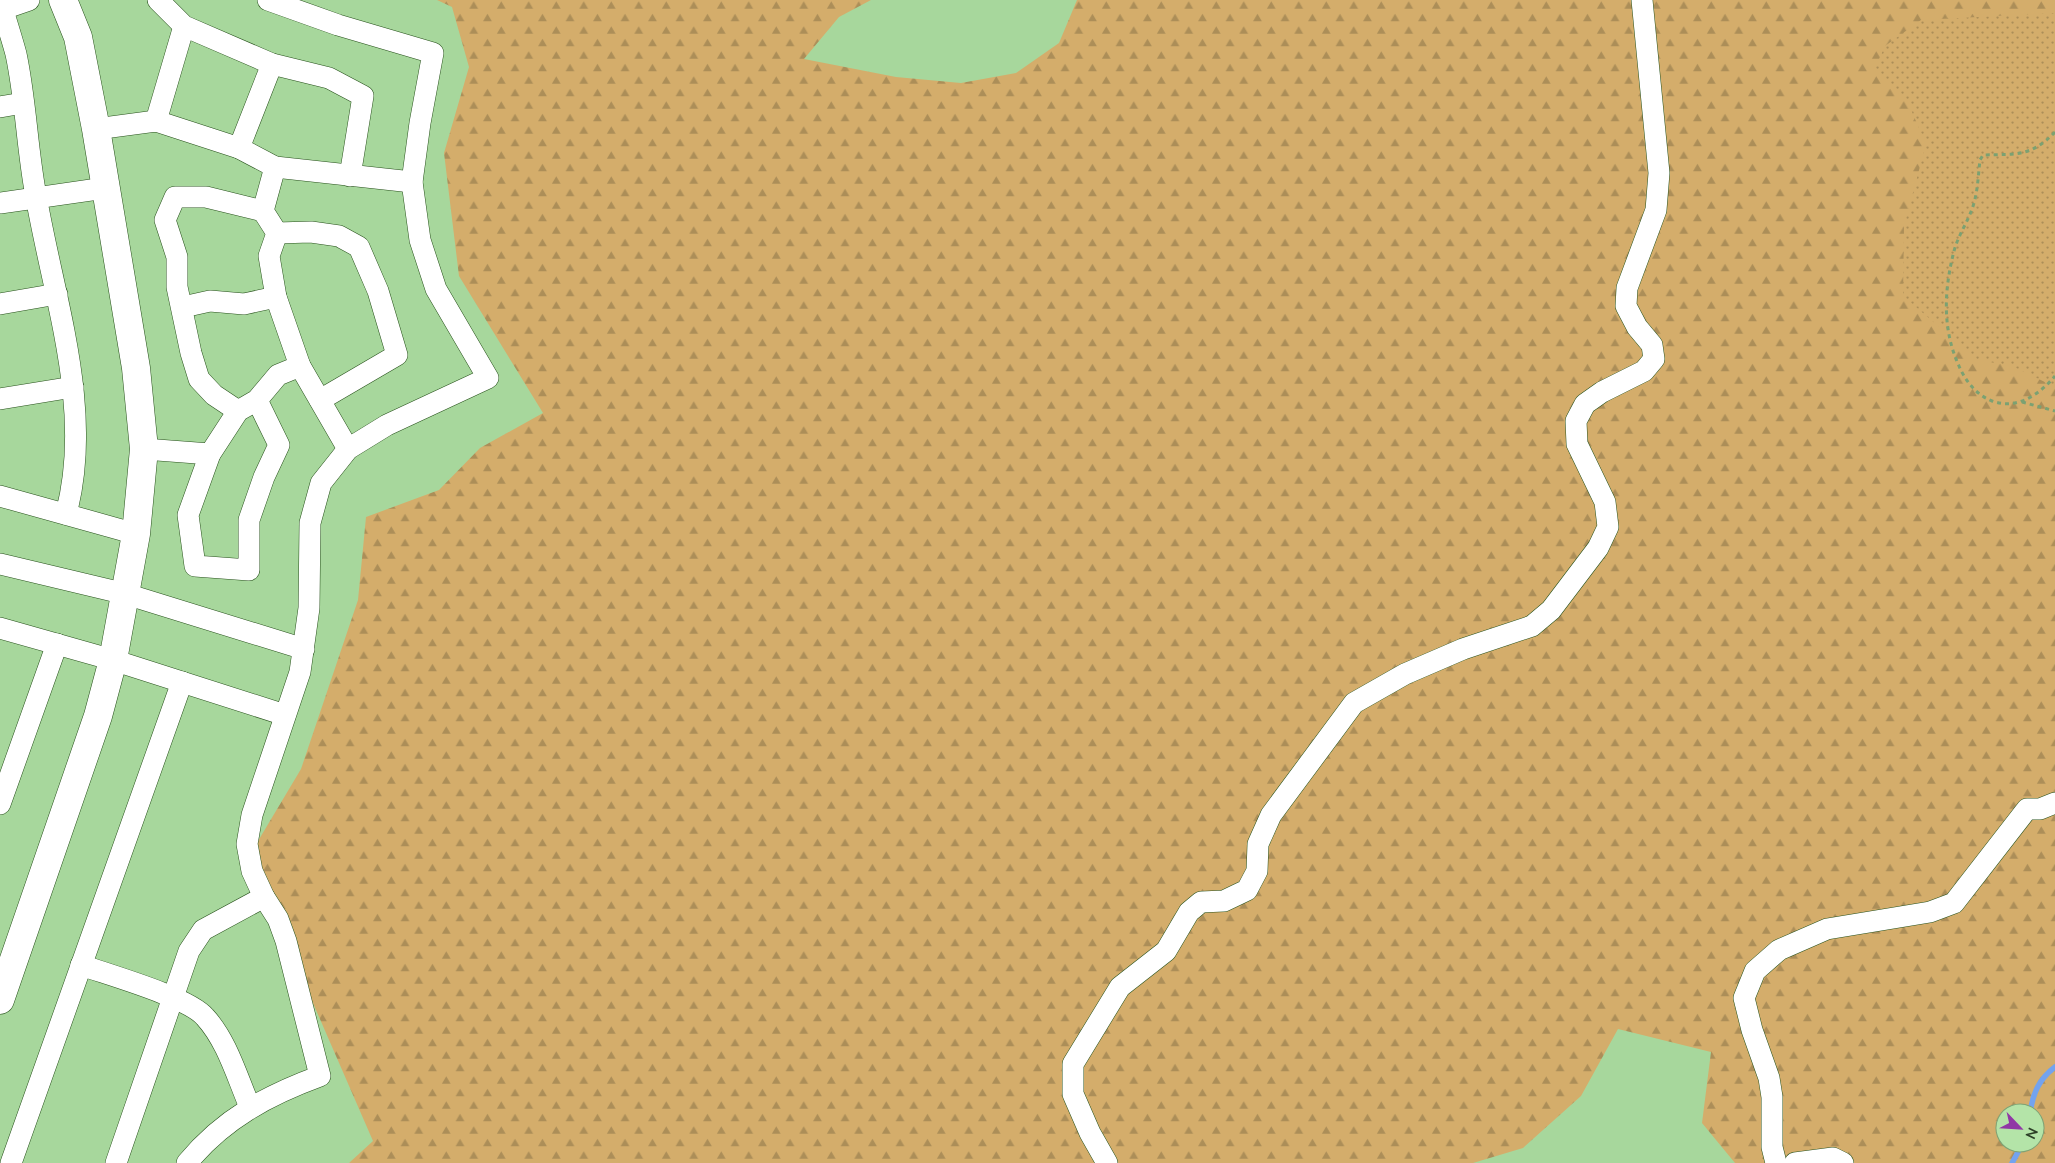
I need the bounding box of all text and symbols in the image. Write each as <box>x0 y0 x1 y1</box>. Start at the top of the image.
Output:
north arrow <box>1995 1103 2045 1153</box>
text: N <box>2021 1125 2042 1142</box>

